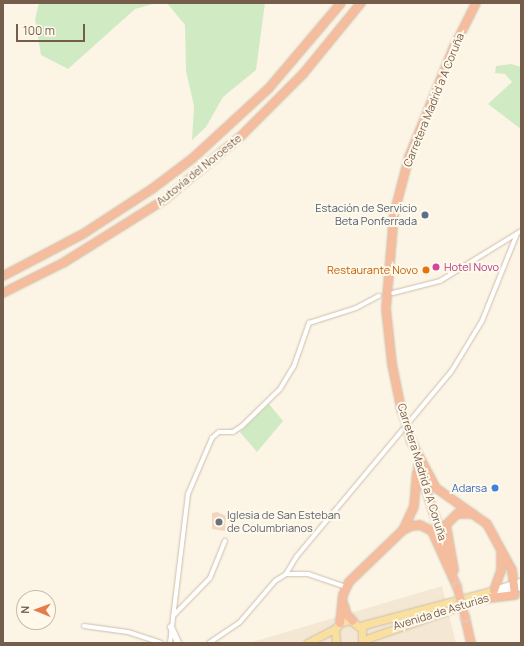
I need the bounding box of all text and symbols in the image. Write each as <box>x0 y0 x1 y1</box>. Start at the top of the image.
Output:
scale bar <box>18 16 87 42</box>
text: 100 m <box>23 22 55 39</box>
street label: Carretera Madrid a A Coruña <box>401 31 467 169</box>
street label: Autovía del Noroeste <box>154 132 244 208</box>
place label: Estación de Servicio Beta Ponferrada <box>315 202 417 228</box>
marker: Estación de Servicio Beta Ponferrada <box>420 210 430 220</box>
place label: Hotel Novo <box>444 260 499 274</box>
marker: Hotel Novo <box>431 262 441 272</box>
place label: Restaurante Novo <box>327 263 418 277</box>
marker: Restaurante Novo <box>421 265 431 275</box>
street label: Carretera Madrid a A Coruña <box>395 402 449 542</box>
place label: Adarsa <box>452 481 487 495</box>
marker: Adarsa <box>490 483 500 493</box>
place label: Iglesia de San Esteban de Columbrianos <box>227 509 340 535</box>
marker: Iglesia de San Esteban de Columbrianos <box>214 517 224 527</box>
north arrow <box>16 590 56 630</box>
street label: Avenida de Asturias <box>392 591 490 633</box>
text: N <box>17 606 32 614</box>

